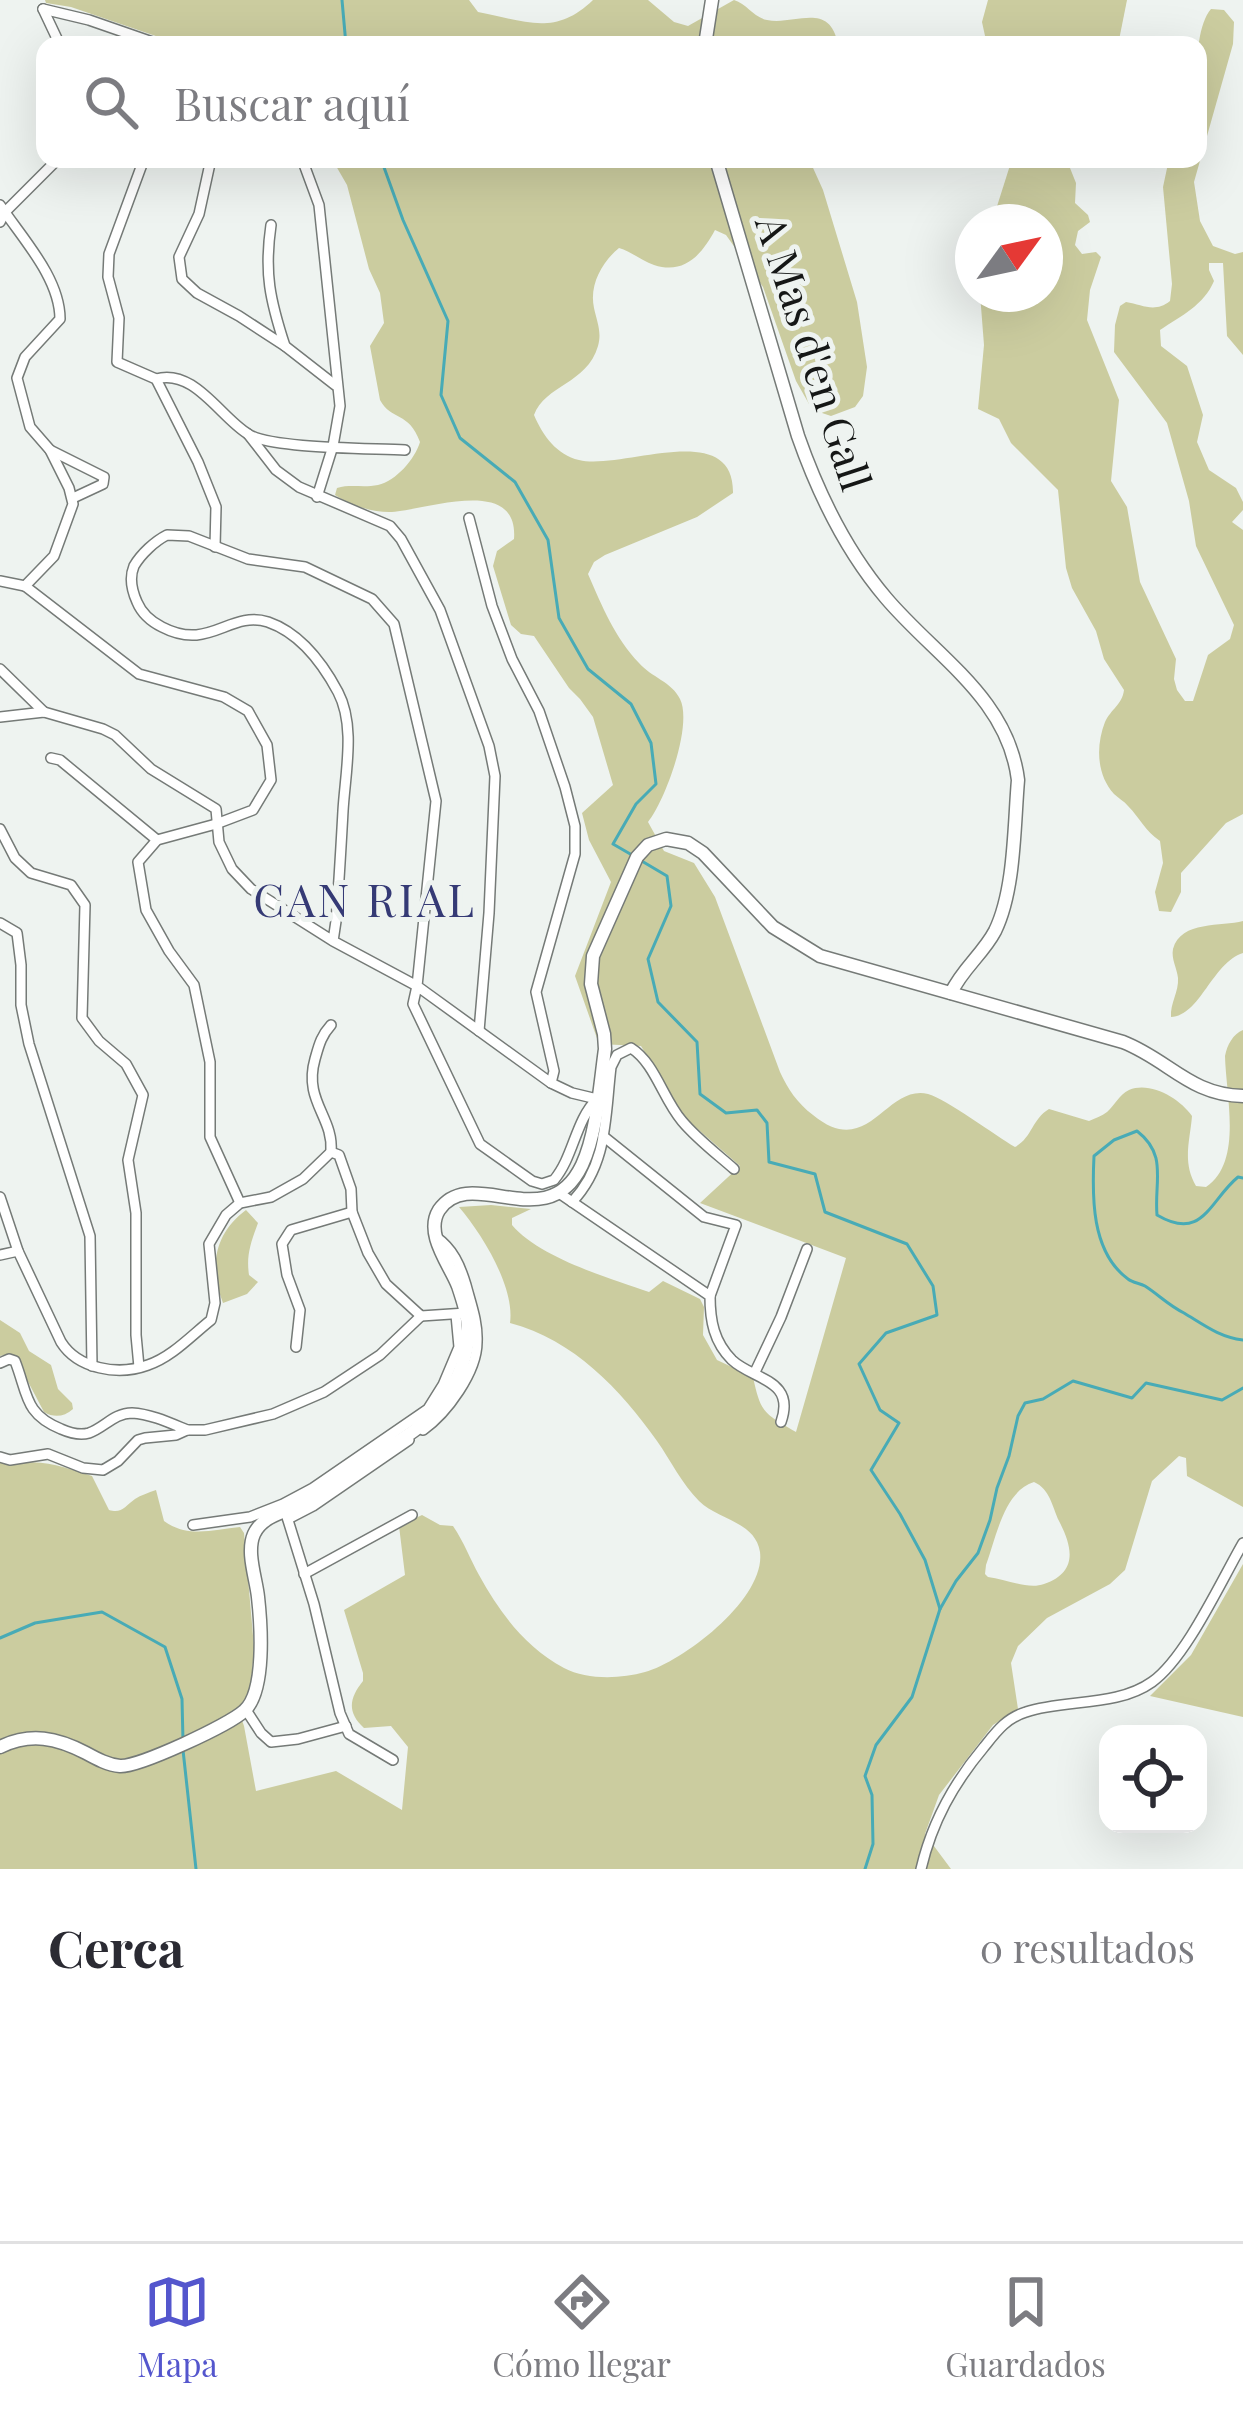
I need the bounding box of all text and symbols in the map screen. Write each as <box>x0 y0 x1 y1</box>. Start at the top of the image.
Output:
search box <box>36 36 1207 168</box>
icon: search <box>78 69 144 135</box>
text: Buscar aquí <box>174 72 410 132</box>
north arrow <box>955 204 1063 312</box>
street label: A Mas d'en Gall <box>744 207 886 497</box>
district label: CAN RIAL <box>253 868 477 928</box>
map controls <box>1099 1725 1207 1833</box>
button: locate <box>1099 1725 1207 1833</box>
text: Cerca <box>48 1913 184 1981</box>
text: 0 resultados <box>980 1921 1195 1973</box>
tab: Mapa <box>137 2269 218 2385</box>
tab: Cómo llegar <box>492 2269 671 2385</box>
tab: Guardados <box>945 2269 1106 2385</box>

